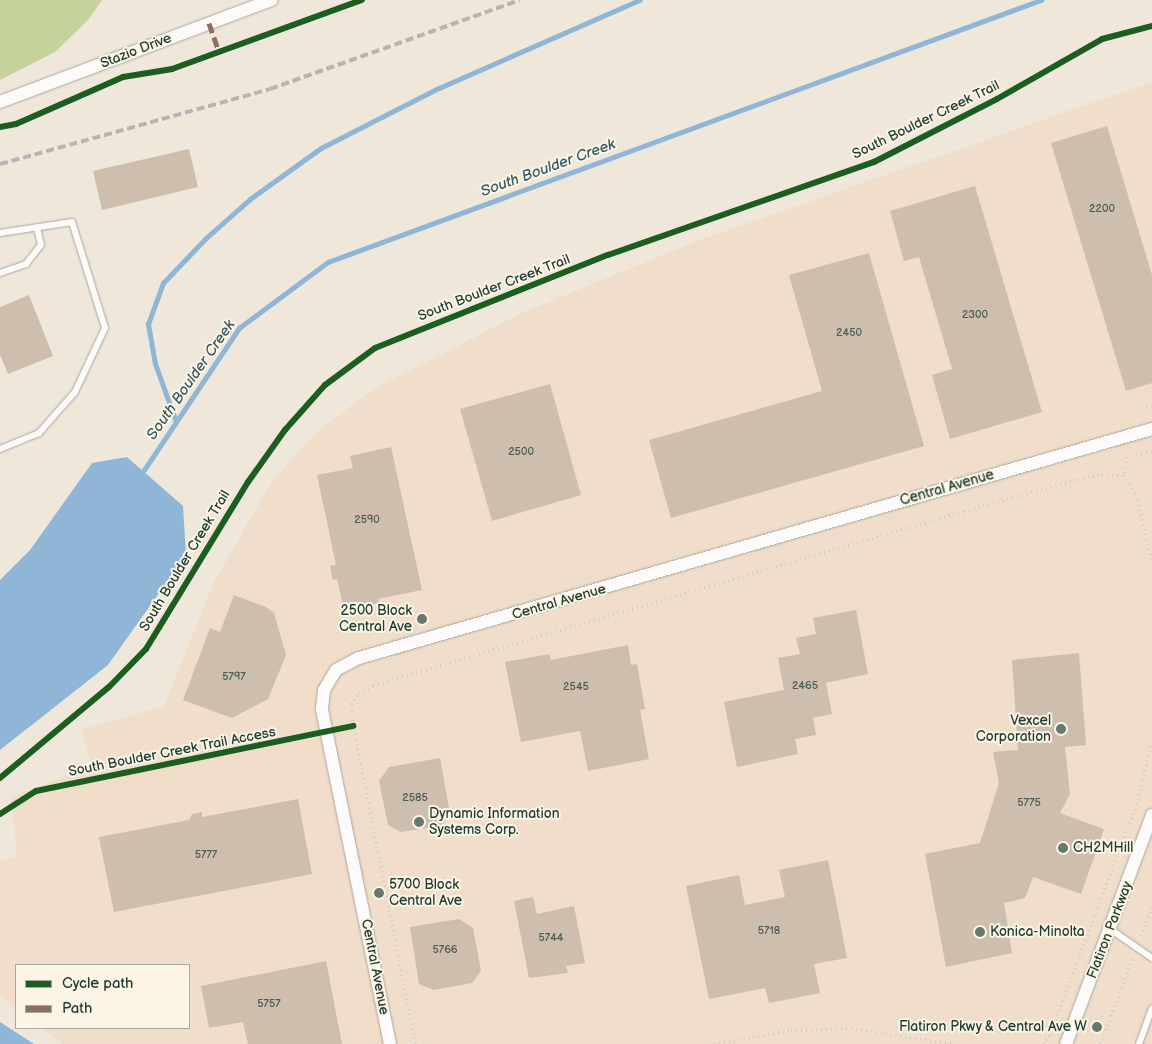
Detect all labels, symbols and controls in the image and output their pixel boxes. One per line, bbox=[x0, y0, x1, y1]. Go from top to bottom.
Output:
street label: Stazio Drive bbox=[98, 30, 174, 72]
street label: South Boulder Creek Trail bbox=[849, 77, 1003, 163]
water label: South Boulder Creek bbox=[478, 135, 618, 201]
house number: 2200 bbox=[1089, 202, 1115, 216]
street label: South Boulder Creek Trail bbox=[415, 251, 573, 325]
house number: 2300 bbox=[962, 308, 988, 322]
water label: South Boulder Creek bbox=[143, 317, 239, 443]
house number: 2450 bbox=[836, 326, 862, 340]
house number: 2500 bbox=[508, 445, 534, 459]
street label: Central Avenue bbox=[898, 467, 996, 509]
street label: South Boulder Creek Trail bbox=[136, 487, 234, 635]
house number: 2590 bbox=[354, 513, 380, 527]
street label: Central Avenue bbox=[510, 581, 608, 623]
place label: 2500 Block Central Ave bbox=[339, 603, 412, 636]
marker: 2500 Block Central Ave bbox=[416, 613, 428, 625]
house number: 5797 bbox=[222, 670, 246, 684]
house number: 2465 bbox=[792, 679, 818, 693]
house number: 2545 bbox=[563, 680, 589, 694]
place label: Vexcel Corporation bbox=[976, 713, 1051, 746]
marker: Vexcel Corporation bbox=[1055, 723, 1067, 735]
street label: South Boulder Creek Trail Access bbox=[67, 724, 277, 780]
house number: 2585 bbox=[402, 791, 428, 805]
house number: 5775 bbox=[1017, 796, 1041, 810]
place label: Dynamic Information Systems Corp. bbox=[429, 806, 560, 839]
marker: Dynamic Information Systems Corp. bbox=[413, 816, 425, 828]
place label: CH2MHill bbox=[1073, 840, 1133, 856]
marker: CH2MHill bbox=[1057, 842, 1069, 854]
house number: 5777 bbox=[195, 848, 217, 862]
place label: 5700 Block Central Ave bbox=[389, 877, 462, 910]
street label: Flatiron Parkway bbox=[1084, 879, 1136, 981]
marker: 5700 Block Central Ave bbox=[373, 887, 385, 899]
street label: Central Avenue bbox=[357, 918, 393, 1016]
house number: 5718 bbox=[758, 924, 780, 938]
place label: Konica-Minolta bbox=[990, 924, 1085, 940]
marker: Konica-Minolta bbox=[974, 926, 986, 938]
house number: 5744 bbox=[538, 931, 564, 945]
house number: 5766 bbox=[432, 943, 458, 957]
legend bbox=[15, 964, 190, 1029]
text: Cycle path bbox=[62, 974, 133, 993]
house number: 5757 bbox=[257, 997, 281, 1011]
text: Path bbox=[62, 999, 92, 1018]
place label: Flatiron Pkwy & Central Ave W bbox=[897, 1019, 1087, 1035]
marker: Flatiron Pkwy & Central Ave W bbox=[1091, 1021, 1103, 1033]

